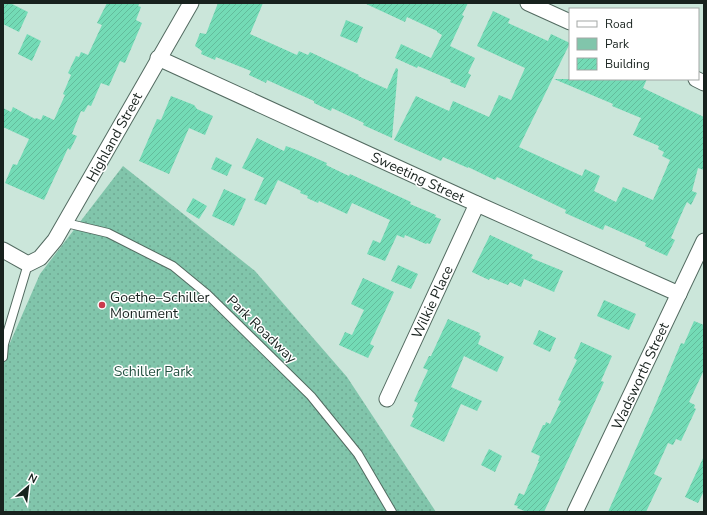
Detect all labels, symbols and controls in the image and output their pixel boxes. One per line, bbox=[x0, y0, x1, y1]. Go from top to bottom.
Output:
legend bbox=[569, 8, 699, 80]
text: Road bbox=[605, 16, 633, 32]
text: Park bbox=[605, 36, 630, 52]
text: Building bbox=[605, 56, 650, 72]
street label: Highland Street bbox=[82, 89, 147, 185]
street label: Sweeting Street bbox=[368, 147, 468, 207]
street label: Wilkie Place bbox=[407, 263, 458, 342]
place label: Goethe–Schiller Monument bbox=[110, 288, 210, 323]
street label: Park Roadway bbox=[223, 291, 301, 368]
marker: Goethe–Schiller Monument bbox=[97, 300, 107, 310]
street label: Wadsworth Street bbox=[607, 319, 674, 433]
park label: Schiller Park bbox=[114, 362, 193, 381]
north arrow bbox=[8, 467, 48, 507]
text: N bbox=[25, 470, 40, 487]

